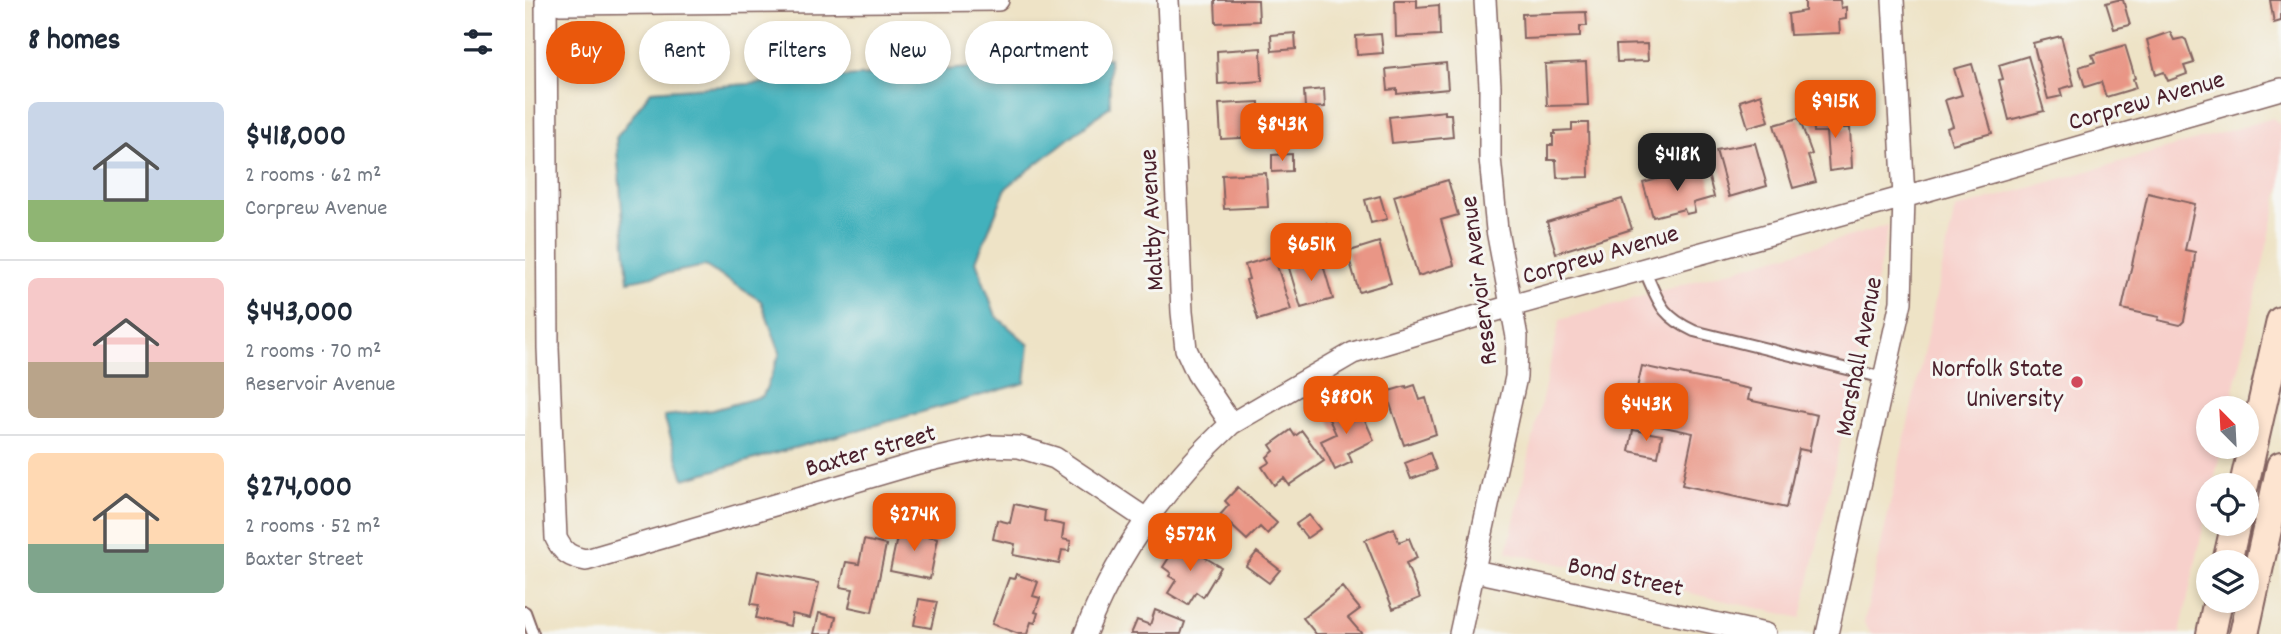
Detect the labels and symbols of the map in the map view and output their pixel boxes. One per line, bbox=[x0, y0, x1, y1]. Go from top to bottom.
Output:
street label: Corprew Avenue bbox=[2064, 62, 2229, 142]
pin: $915K bbox=[1786, 80, 1884, 140]
pin: $843K bbox=[1233, 104, 1331, 163]
pin: $418K bbox=[1628, 134, 1726, 193]
street label: Maltby Avenue bbox=[1131, 148, 1176, 292]
street label: Reservoir Avenue bbox=[1452, 194, 1509, 367]
street label: Corprew Avenue bbox=[1518, 216, 1683, 296]
pin: $651K bbox=[1262, 224, 1360, 283]
street label: Marshall Avenue bbox=[1827, 274, 1894, 440]
place label: Norfolk State University bbox=[1931, 352, 2063, 419]
marker: Norfolk State University bbox=[2069, 374, 2085, 390]
pin: $880K bbox=[1297, 376, 1395, 436]
pin: $443K bbox=[1597, 384, 1695, 443]
north arrow bbox=[2196, 396, 2259, 458]
street label: Baxter Street bbox=[801, 416, 941, 489]
pin: $274K bbox=[865, 494, 963, 553]
pin: $572K bbox=[1141, 514, 1239, 573]
street label: Bond Street bbox=[1564, 548, 1687, 609]

